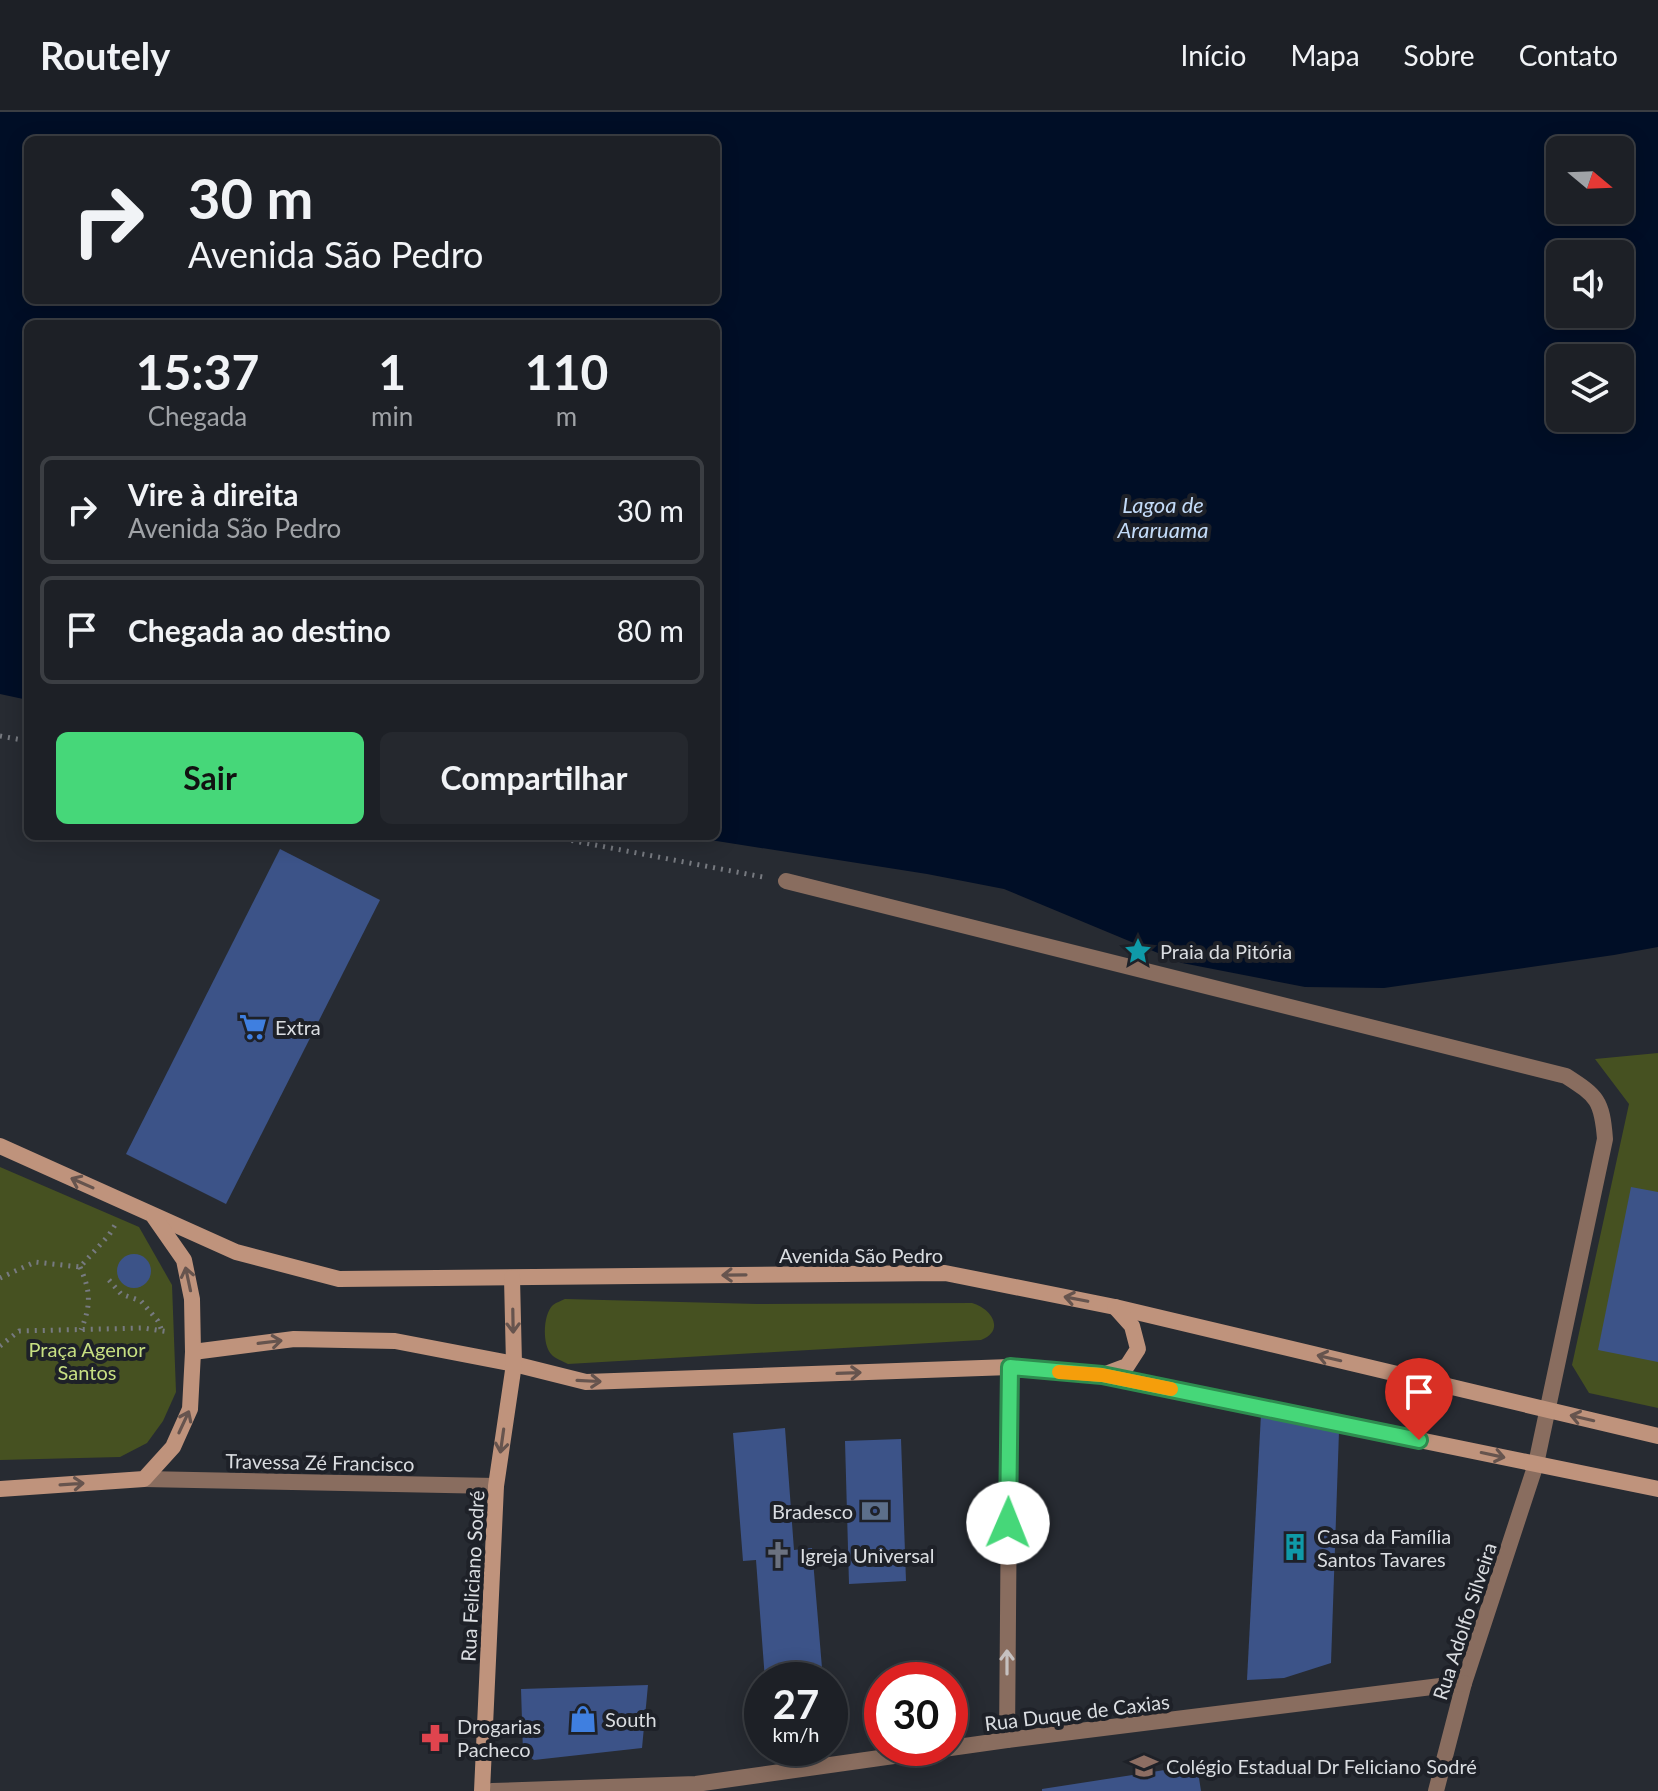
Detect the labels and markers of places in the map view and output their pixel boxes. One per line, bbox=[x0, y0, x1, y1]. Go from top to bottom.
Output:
place icon: Praia da Pitória bbox=[1123, 936, 1153, 966]
place label: Praia da Pitória bbox=[1160, 939, 1292, 963]
supermarket icon: Extra bbox=[238, 1012, 268, 1042]
place label: Extra bbox=[275, 1015, 321, 1039]
pin bbox=[1385, 1358, 1453, 1440]
bank icon: Bradesco bbox=[860, 1496, 890, 1526]
place label: Bradesco bbox=[772, 1499, 853, 1523]
place label: Casa da Família Santos Tavares bbox=[1317, 1524, 1451, 1571]
building icon: Casa da Família Santos Tavares bbox=[1280, 1532, 1310, 1562]
church icon: Igreja Universal bbox=[763, 1540, 793, 1570]
place label: Igreja Universal bbox=[800, 1543, 934, 1567]
shop icon: South bbox=[568, 1704, 598, 1734]
place label: South bbox=[605, 1707, 657, 1731]
place label: Drogarias Pacheco bbox=[457, 1714, 541, 1761]
pharmacy icon: Drogarias Pacheco bbox=[420, 1723, 450, 1753]
school or university icon: Colégio Estadual Dr Feliciano Sodré bbox=[1129, 1751, 1159, 1781]
place label: Colégio Estadual Dr Feliciano Sodré bbox=[1166, 1754, 1477, 1778]

